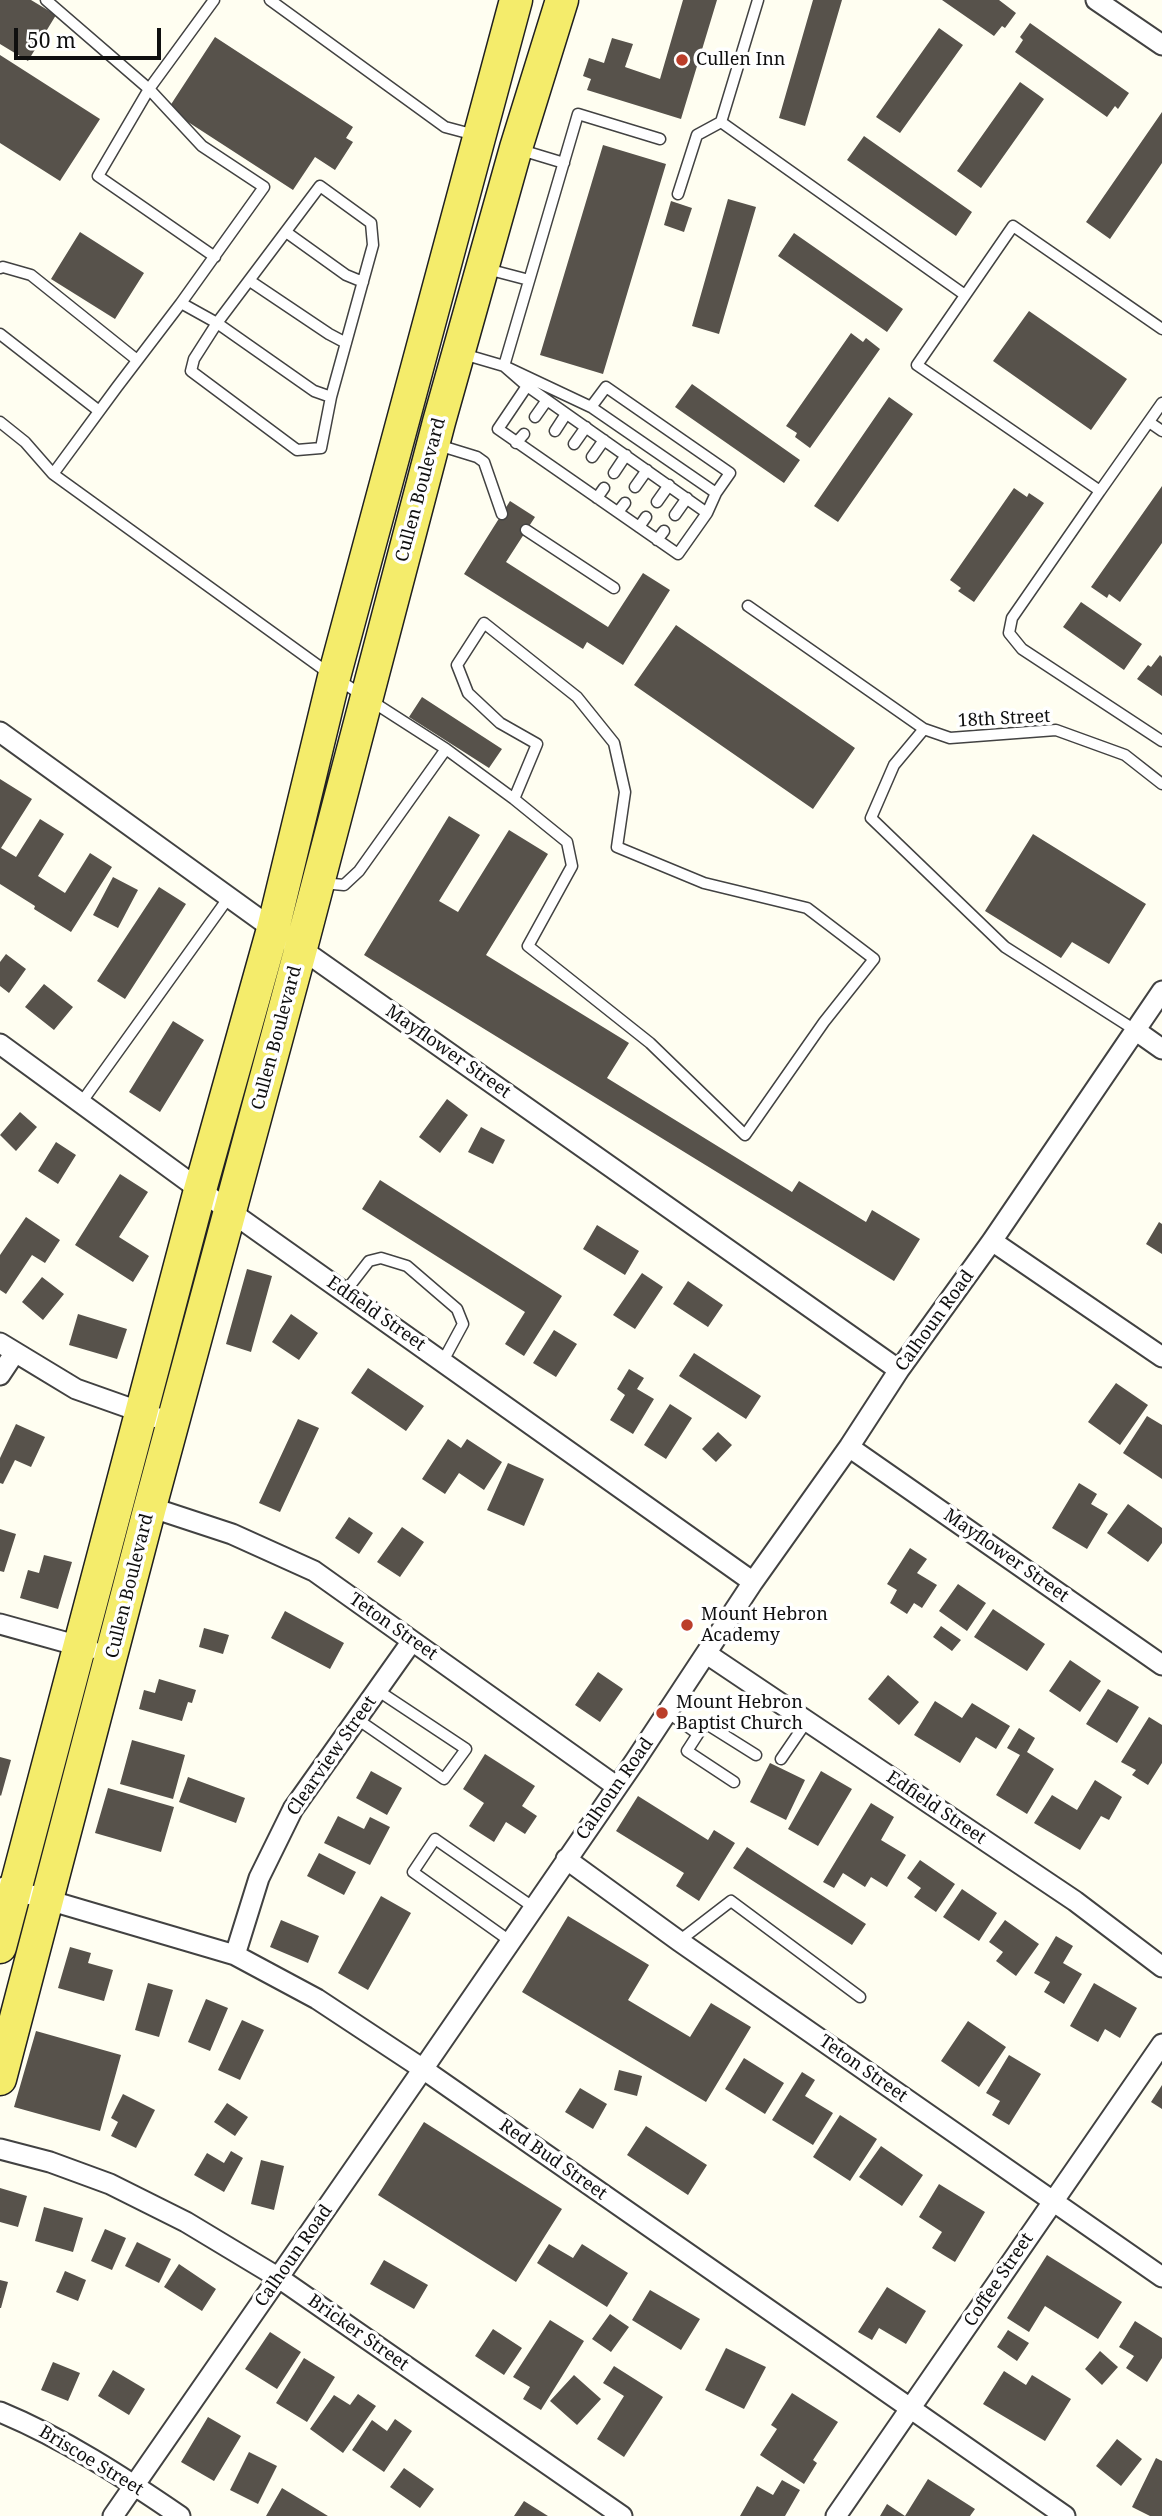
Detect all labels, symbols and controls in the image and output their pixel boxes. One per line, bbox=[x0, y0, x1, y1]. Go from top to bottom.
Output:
scale bar bbox=[18, 14, 164, 58]
text: 50 m bbox=[27, 26, 76, 54]
place label: Cullen Inn bbox=[696, 49, 785, 71]
marker: Cullen Inn bbox=[674, 52, 690, 68]
street label: Cullen Boulevard bbox=[391, 416, 451, 564]
street label: 18th Street bbox=[957, 706, 1051, 732]
street label: Cullen Boulevard bbox=[247, 964, 307, 1112]
street label: Mayflower Street bbox=[381, 1001, 515, 1103]
street label: Calhoun Road bbox=[891, 1266, 979, 1376]
street label: Edfield Street bbox=[323, 1272, 429, 1356]
street label: Mayflower Street bbox=[939, 1505, 1073, 1607]
street label: Cullen Boulevard bbox=[102, 1511, 158, 1661]
street label: Teton Street bbox=[345, 1589, 441, 1665]
place label: Mount Hebron Academy bbox=[701, 1604, 828, 1646]
marker: Mount Hebron Academy bbox=[679, 1617, 695, 1633]
street label: Clearview Street bbox=[283, 1692, 381, 1820]
place label: Mount Hebron Baptist Church bbox=[676, 1692, 803, 1734]
marker: Mount Hebron Baptist Church bbox=[654, 1705, 670, 1721]
street label: Calhoun Road bbox=[572, 1734, 658, 1844]
street label: Edfield Street bbox=[882, 1767, 990, 1849]
street label: Teton Street bbox=[815, 2031, 911, 2107]
street label: Red Bud Street bbox=[495, 2115, 611, 2205]
street label: Calhoun Road bbox=[251, 2201, 337, 2311]
street label: Coffee Street bbox=[960, 2229, 1038, 2331]
street label: Bricker Street bbox=[303, 2290, 413, 2376]
street label: Briscoe Street bbox=[35, 2421, 147, 2501]

